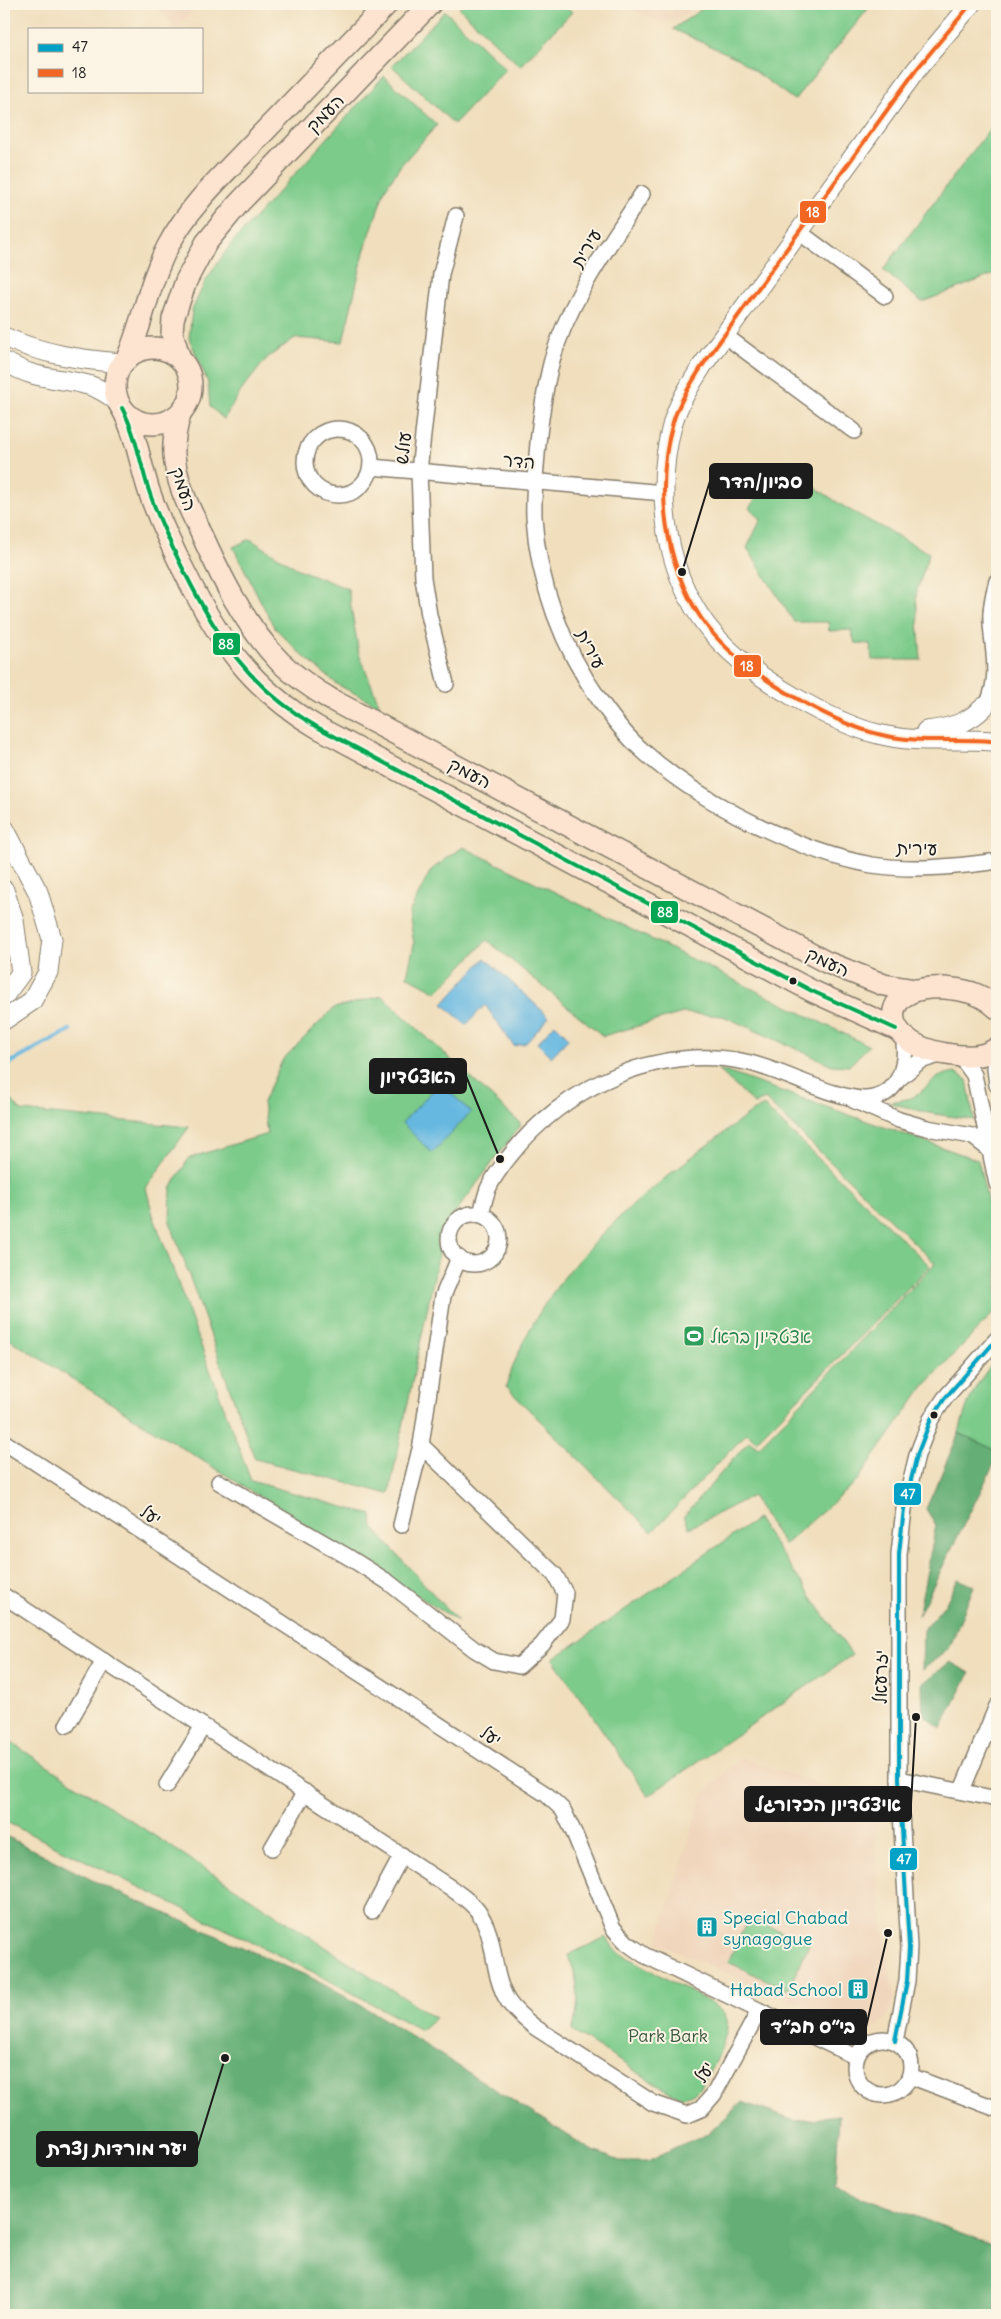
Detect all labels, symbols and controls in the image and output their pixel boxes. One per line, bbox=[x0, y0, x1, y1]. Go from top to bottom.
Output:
legend bbox=[28, 28, 202, 92]
text: 47 bbox=[72, 37, 88, 56]
text: 18 bbox=[72, 63, 87, 82]
street label: העמק bbox=[301, 89, 349, 137]
line badge: 18 bbox=[799, 200, 827, 224]
text: 18 bbox=[806, 203, 820, 221]
street label: עירית bbox=[565, 224, 606, 272]
street label: עולש bbox=[390, 431, 416, 465]
street label: הדר bbox=[502, 448, 536, 474]
street label: העמק bbox=[166, 464, 202, 514]
callout: סביון/הדר bbox=[710, 464, 812, 498]
text: סביון/הדר bbox=[720, 469, 802, 493]
street label: עירית bbox=[571, 625, 611, 673]
line badge: 88 bbox=[212, 632, 241, 656]
text: 88 bbox=[218, 635, 234, 653]
line badge: 18 bbox=[733, 654, 762, 678]
text: 18 bbox=[740, 657, 754, 675]
street label: העמק bbox=[445, 752, 495, 794]
street label: עירית bbox=[895, 836, 938, 860]
line badge: 88 bbox=[650, 900, 679, 924]
text: 88 bbox=[657, 903, 673, 921]
street label: העמק bbox=[803, 942, 853, 982]
unlabelled marker bbox=[788, 976, 798, 986]
callout: האצטדיון bbox=[370, 1059, 466, 1093]
text: האצטדיון bbox=[380, 1064, 456, 1088]
sports icon: אצטדיון בראל bbox=[682, 1324, 706, 1348]
place label: אצטדיון בראל bbox=[710, 1325, 811, 1348]
unlabelled marker bbox=[929, 1410, 939, 1420]
line badge: 47 bbox=[893, 1482, 922, 1506]
text: 47 bbox=[901, 1485, 916, 1503]
street label: יעל bbox=[136, 1500, 166, 1530]
street label: יזרעאל bbox=[869, 1650, 892, 1704]
street label: יעל bbox=[476, 1721, 506, 1751]
callout: איצטדיון הכדורגל bbox=[745, 1787, 911, 1821]
text: איצטדיון הכדורגל bbox=[755, 1792, 901, 1816]
line badge: 47 bbox=[889, 1847, 918, 1871]
text: 47 bbox=[897, 1850, 912, 1868]
place label: Special Chabad synagogue bbox=[723, 1906, 848, 1950]
building icon: Special Chabad synagogue bbox=[695, 1915, 719, 1939]
building icon: Habad School bbox=[846, 1977, 870, 2001]
place label: Habad School bbox=[730, 1978, 842, 2001]
callout: בי״ס חב״ד bbox=[761, 2010, 866, 2044]
text: בי״ס חב״ד bbox=[771, 2014, 855, 2038]
park label: Park Bark bbox=[628, 2024, 708, 2047]
street label: יעל bbox=[689, 2057, 719, 2087]
callout: יער מורדות נצרת bbox=[37, 2132, 197, 2166]
text: יער מורדות נצרת bbox=[45, 2136, 187, 2160]

